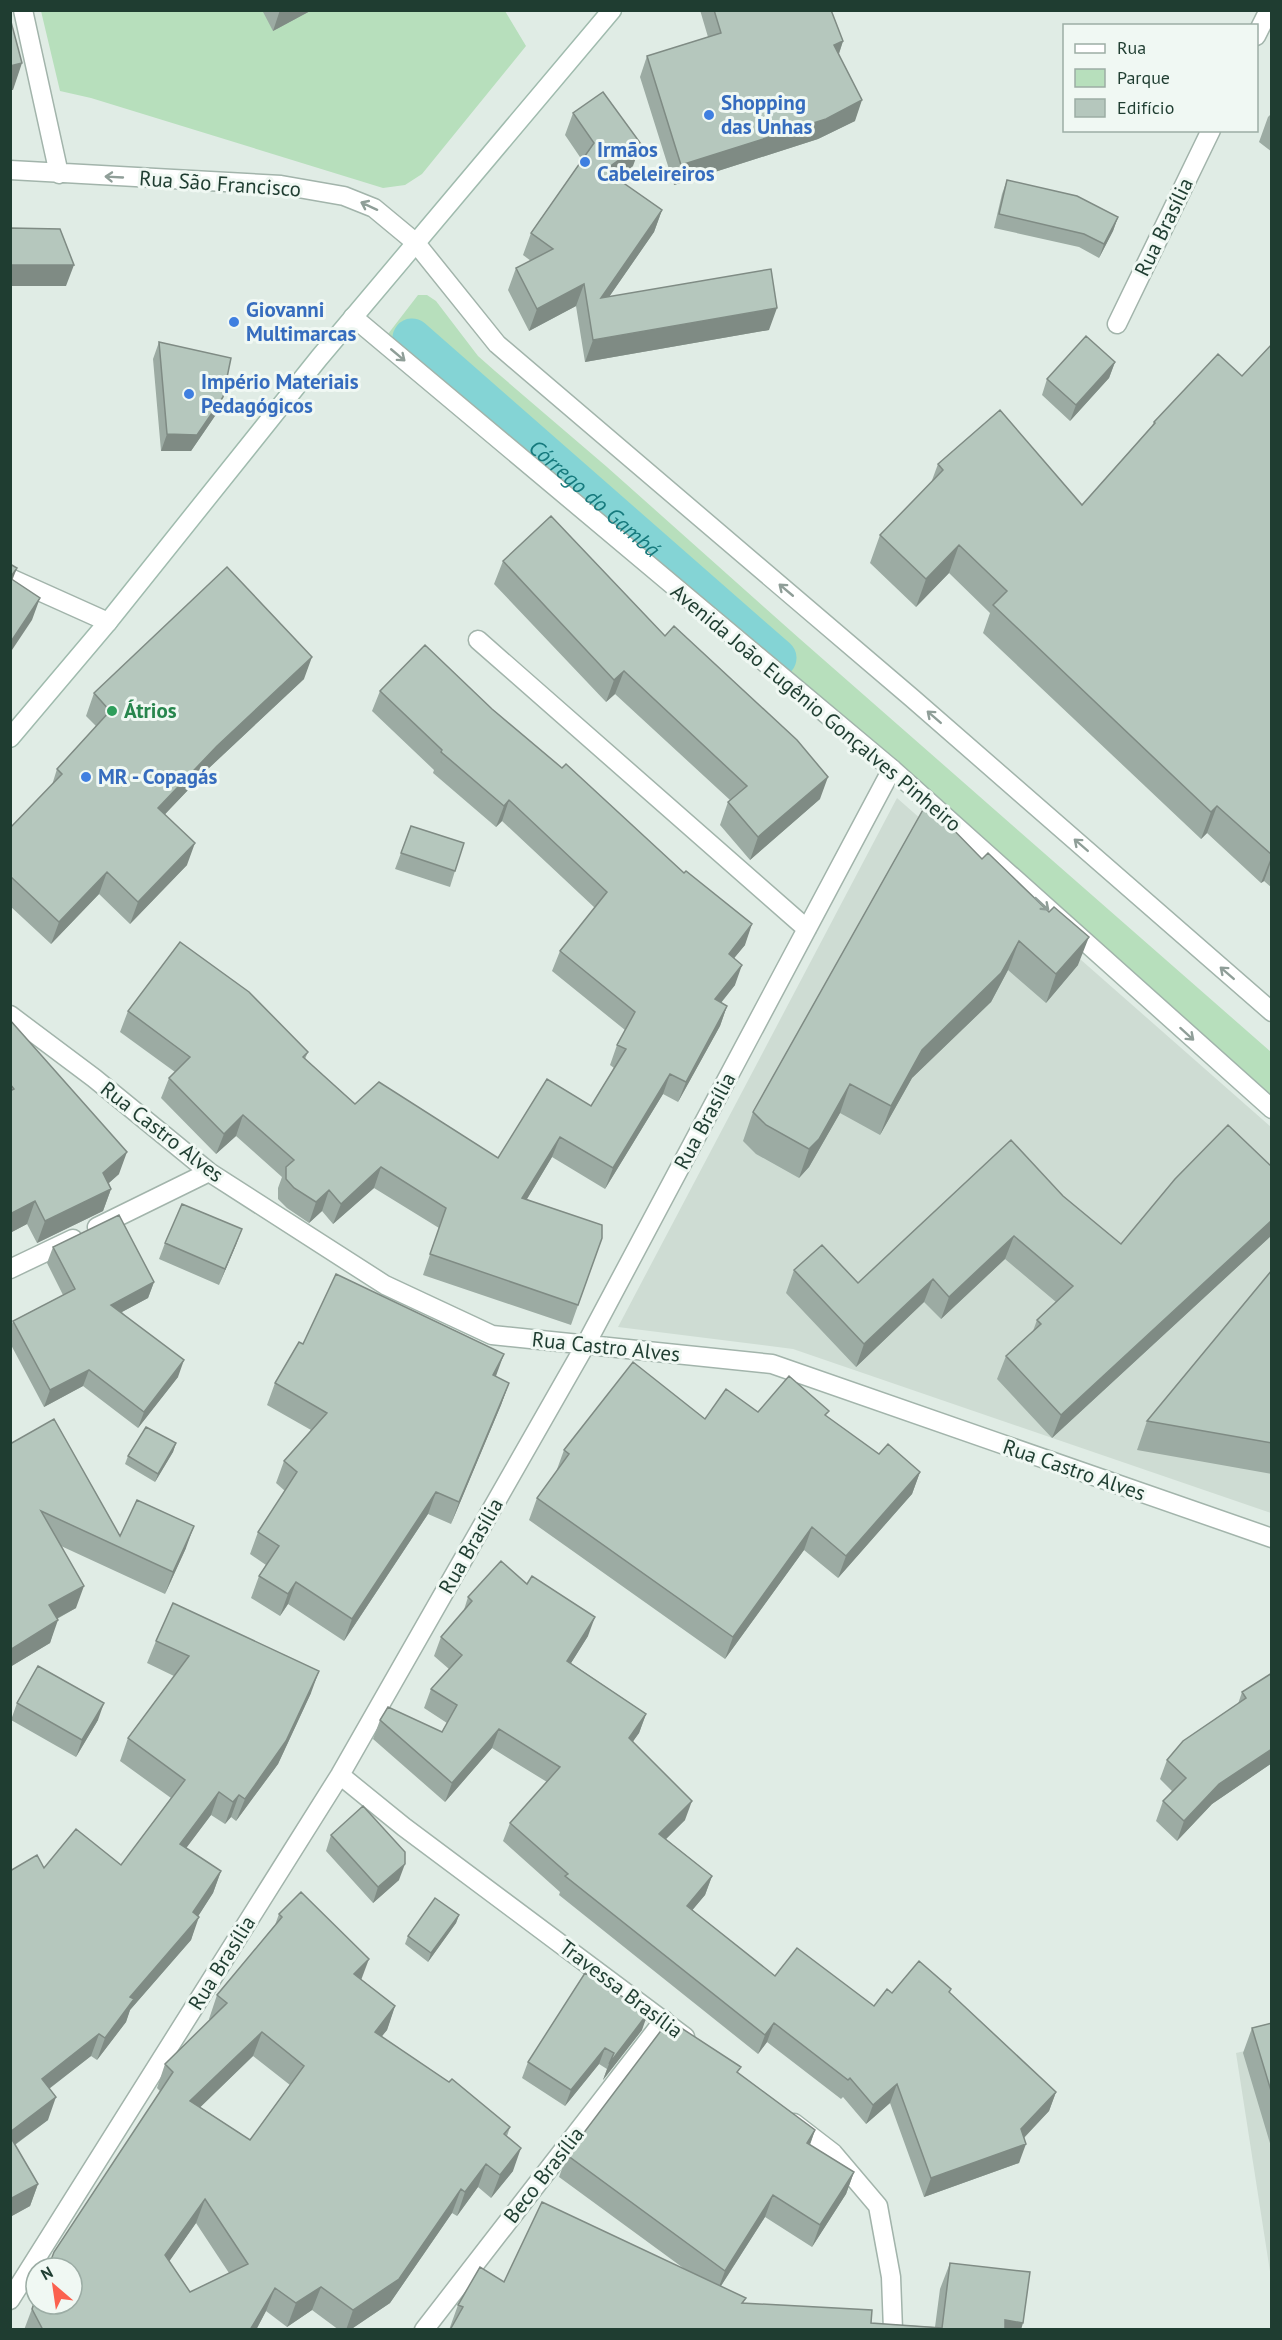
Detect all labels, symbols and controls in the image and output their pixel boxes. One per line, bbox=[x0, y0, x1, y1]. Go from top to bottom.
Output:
legend bbox=[1063, 24, 1258, 132]
text: Rua bbox=[1117, 36, 1146, 59]
text: Parque bbox=[1117, 66, 1170, 89]
place label: Shopping das Unhas bbox=[721, 89, 812, 140]
text: Edifício bbox=[1117, 96, 1174, 119]
marker: Shopping das Unhas bbox=[702, 108, 716, 122]
place label: Irmãos Cabeleireiros bbox=[597, 136, 715, 187]
marker: Irmãos Cabeleireiros bbox=[578, 155, 592, 169]
street label: Rua São Francisco bbox=[138, 164, 302, 203]
one-way arrow bbox=[105, 171, 125, 182]
street label: Rua Brasília bbox=[1128, 173, 1199, 280]
one-way arrow bbox=[360, 200, 378, 212]
place label: Giovanni Multimarcas bbox=[246, 296, 356, 347]
marker: Giovanni Multimarcas bbox=[227, 315, 241, 329]
one-way arrow bbox=[390, 348, 405, 362]
place label: Império Materiais Pedagógicos bbox=[201, 368, 359, 419]
marker: Império Materiais Pedagógicos bbox=[182, 387, 196, 401]
water label: Córrego do Gambá bbox=[523, 433, 666, 563]
street label: Avenida João Eugênio Gonçalves Pinheiro bbox=[665, 578, 967, 837]
one-way arrow bbox=[779, 583, 794, 597]
place label: Átrios bbox=[124, 697, 177, 724]
marker: Átrios bbox=[105, 704, 119, 718]
one-way arrow bbox=[927, 710, 942, 724]
place label: MR - Copagás bbox=[98, 763, 217, 790]
marker: MR - Copagás bbox=[79, 770, 93, 784]
one-way arrow bbox=[1074, 838, 1089, 852]
one-way arrow bbox=[1034, 897, 1049, 911]
one-way arrow bbox=[1220, 967, 1236, 981]
one-way arrow bbox=[1179, 1027, 1194, 1041]
street label: Rua Brasília bbox=[668, 1068, 741, 1174]
street label: Rua Castro Alves bbox=[95, 1075, 229, 1188]
street label: Rua Castro Alves bbox=[531, 1325, 681, 1368]
street label: Rua Castro Alves bbox=[999, 1433, 1149, 1507]
street label: Rua Brasília bbox=[432, 1493, 509, 1598]
street label: Rua Brasília bbox=[182, 1911, 261, 2015]
street label: Travessa Brasília bbox=[554, 1933, 688, 2044]
street label: Beco Brasília bbox=[498, 2121, 590, 2228]
north arrow bbox=[24, 2256, 84, 2316]
text: N bbox=[37, 2262, 56, 2284]

